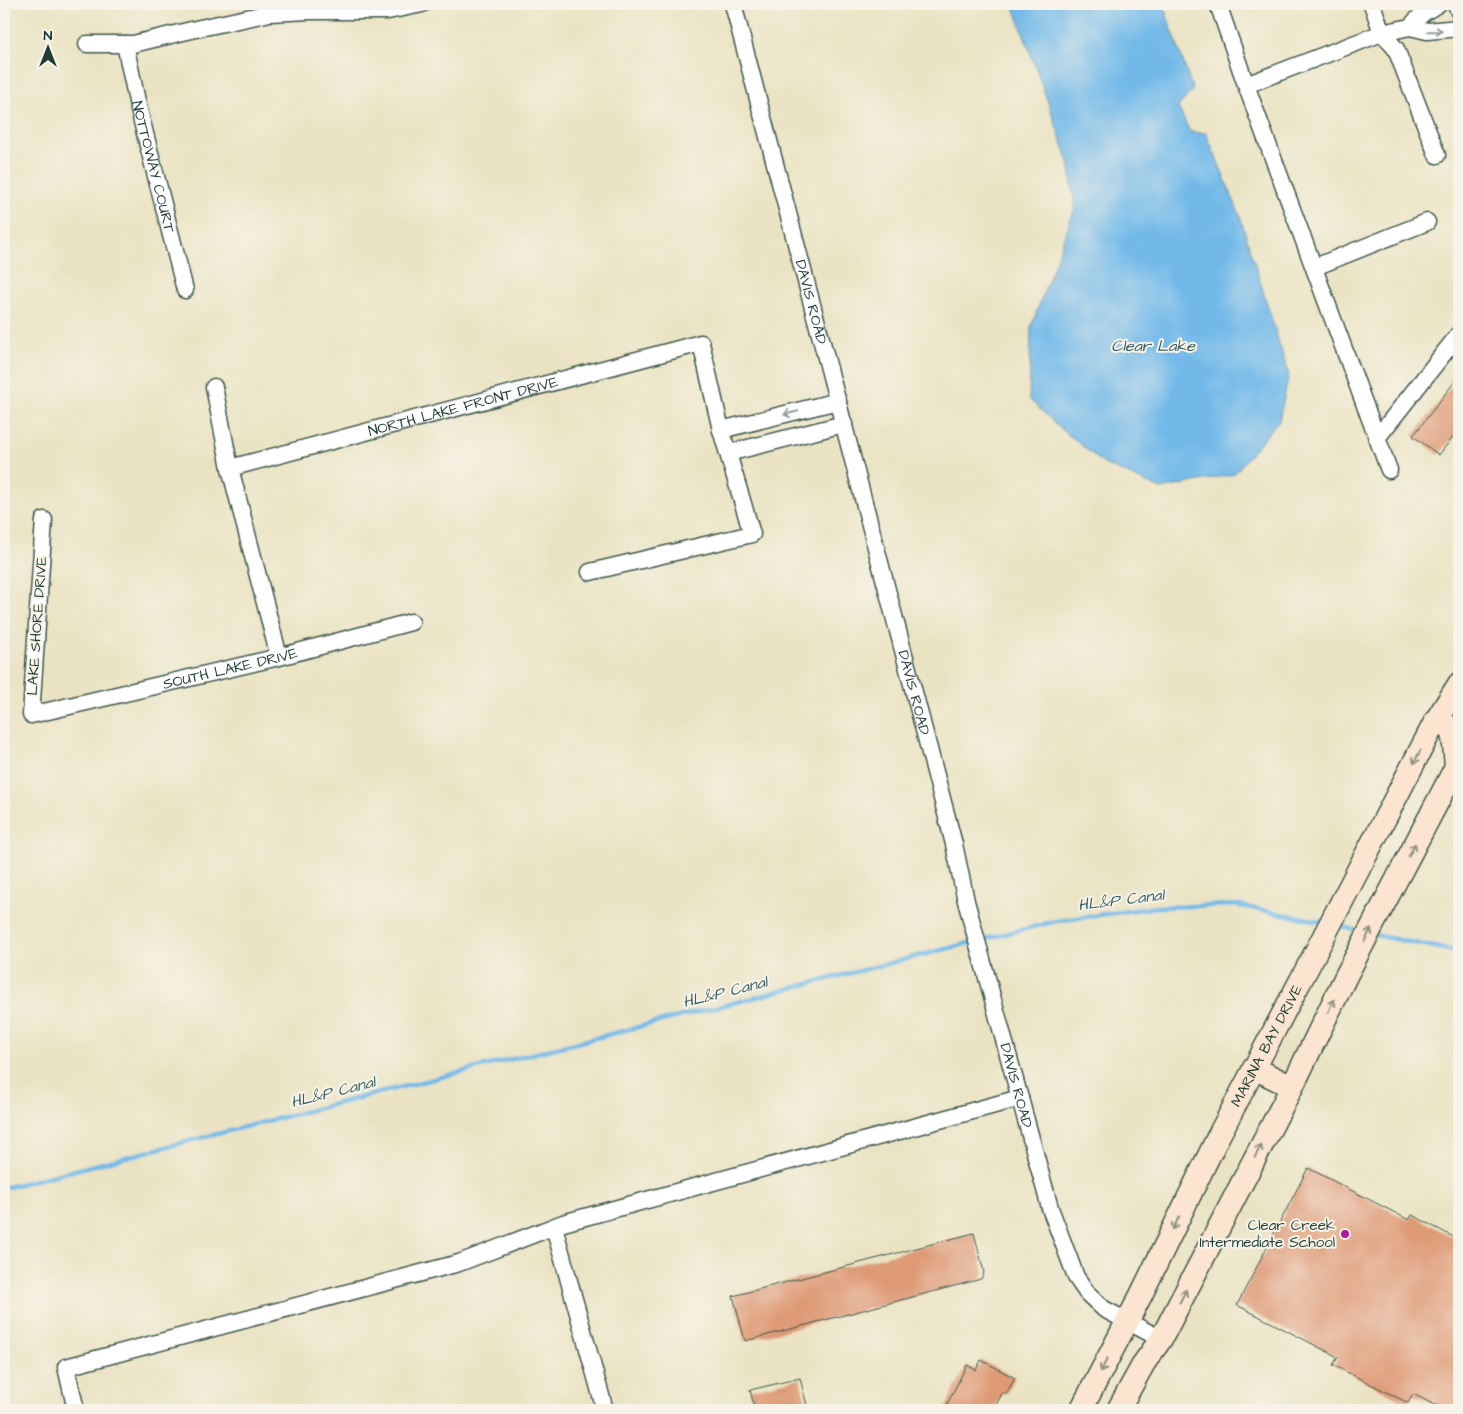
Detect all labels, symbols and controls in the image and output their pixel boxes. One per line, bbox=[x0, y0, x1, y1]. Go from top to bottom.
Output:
north arrow bbox=[22, 22, 72, 72]
text: N bbox=[44, 26, 53, 46]
one-way arrow bbox=[1426, 26, 1442, 36]
street label: NOTTOWAY COURT bbox=[127, 99, 181, 235]
street label: DAVIS ROAD bbox=[790, 257, 833, 347]
water label: Clear Lake bbox=[1111, 335, 1196, 357]
street label: NORTH LAKE FRONT DRIVE bbox=[366, 371, 560, 441]
one-way arrow bbox=[783, 409, 799, 418]
street label: LAKE SHORE DRIVE bbox=[22, 556, 52, 696]
street label: SOUTH LAKE DRIVE bbox=[161, 642, 300, 694]
street label: DAVIS ROAD bbox=[893, 648, 935, 737]
one-way arrow bbox=[1412, 749, 1422, 764]
one-way arrow bbox=[1408, 843, 1417, 858]
water label: HL&P Canal bbox=[1077, 884, 1168, 916]
one-way arrow bbox=[1364, 928, 1373, 943]
water label: HL&P Canal bbox=[681, 970, 772, 1013]
street label: MARINA BAY DRIVE bbox=[1225, 981, 1307, 1110]
one-way arrow bbox=[1327, 999, 1336, 1014]
street label: DAVIS ROAD bbox=[995, 1041, 1038, 1130]
water label: HL&P Canal bbox=[289, 1070, 380, 1113]
one-way arrow bbox=[1253, 1144, 1263, 1159]
one-way arrow bbox=[1171, 1215, 1180, 1230]
place label: Clear Creek Intermediate School bbox=[1199, 1215, 1335, 1253]
marker: Clear Creek Intermediate School bbox=[1339, 1228, 1351, 1240]
one-way arrow bbox=[1178, 1288, 1188, 1303]
one-way arrow bbox=[1099, 1357, 1108, 1372]

